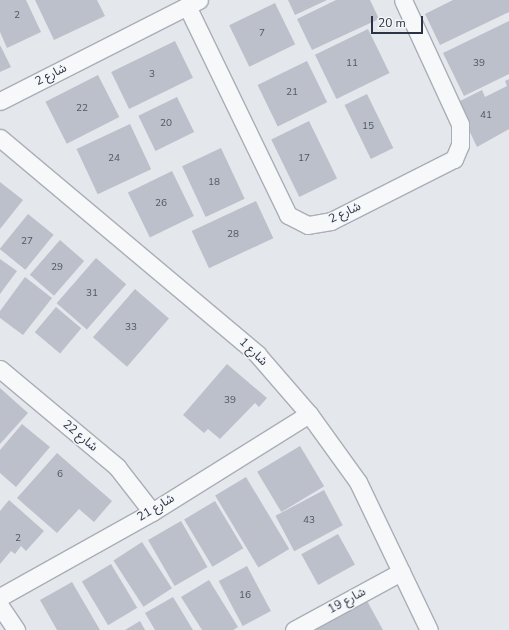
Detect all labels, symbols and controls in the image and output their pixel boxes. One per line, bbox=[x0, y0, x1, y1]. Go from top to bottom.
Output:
scale bar bbox=[373, 8, 425, 34]
house number: 2 bbox=[14, 10, 20, 22]
text: 20 m bbox=[378, 15, 406, 31]
house number: 7 bbox=[259, 28, 265, 40]
house number: 11 bbox=[346, 58, 358, 70]
house number: 39 bbox=[473, 58, 485, 70]
street label: شارع 2 bbox=[33, 61, 69, 89]
house number: 3 bbox=[149, 69, 155, 81]
house number: 21 bbox=[286, 87, 298, 99]
house number: 22 bbox=[76, 103, 88, 115]
house number: 41 bbox=[480, 110, 492, 122]
house number: 20 bbox=[160, 118, 172, 130]
house number: 15 bbox=[362, 121, 374, 133]
house number: 24 bbox=[108, 153, 120, 165]
house number: 17 bbox=[298, 153, 310, 165]
house number: 18 bbox=[208, 177, 220, 189]
house number: 26 bbox=[155, 198, 167, 210]
street label: شارع 2 bbox=[327, 199, 363, 227]
house number: 28 bbox=[227, 229, 239, 241]
house number: 27 bbox=[21, 236, 33, 248]
house number: 29 bbox=[51, 262, 63, 274]
house number: 31 bbox=[86, 288, 98, 300]
house number: 33 bbox=[125, 322, 137, 334]
street label: شارع 1 bbox=[236, 335, 270, 369]
house number: 39 bbox=[224, 395, 236, 407]
street label: شارع 22 bbox=[60, 417, 100, 455]
house number: 6 bbox=[57, 469, 63, 481]
street label: شارع 21 bbox=[135, 491, 177, 525]
house number: 43 bbox=[303, 515, 315, 527]
house number: 2 bbox=[15, 533, 21, 545]
street label: شارع 19 bbox=[326, 585, 368, 617]
house number: 16 bbox=[239, 590, 251, 602]

